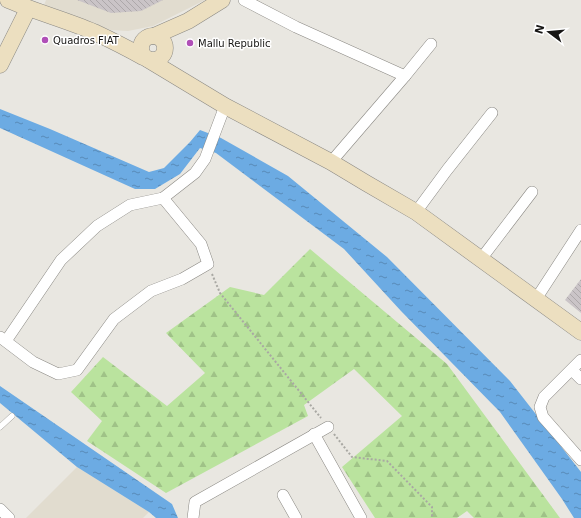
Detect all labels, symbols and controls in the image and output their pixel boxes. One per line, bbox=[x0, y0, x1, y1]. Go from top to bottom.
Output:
north arrow bbox=[529, 12, 569, 52]
text: N bbox=[532, 23, 547, 36]
marker: Quadros FIAT bbox=[40, 35, 50, 45]
place label: Quadros FIAT bbox=[53, 35, 120, 46]
marker: Mallu Republic bbox=[185, 38, 195, 48]
place label: Mallu Republic bbox=[198, 38, 271, 49]

